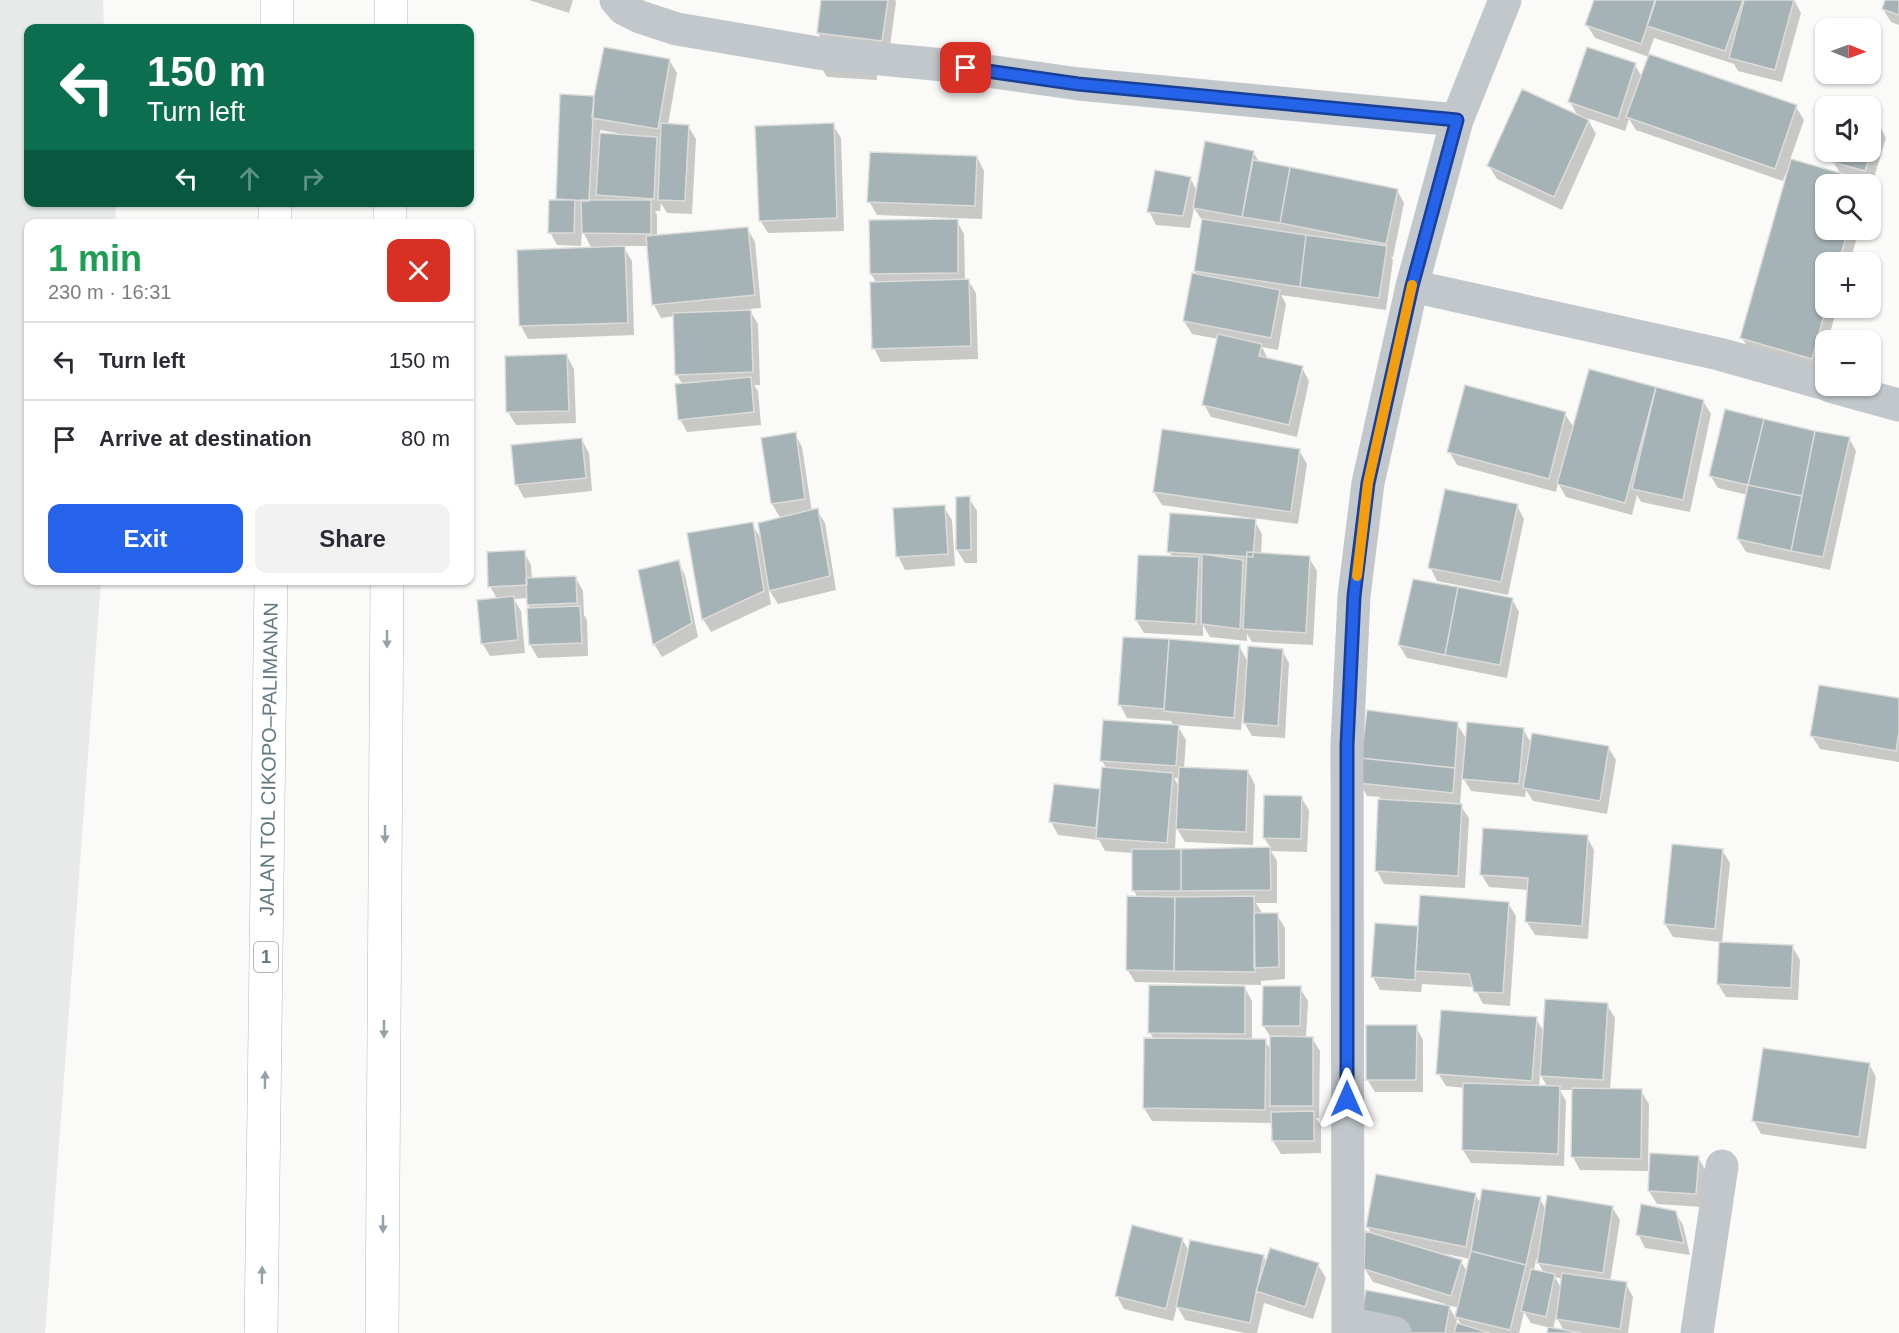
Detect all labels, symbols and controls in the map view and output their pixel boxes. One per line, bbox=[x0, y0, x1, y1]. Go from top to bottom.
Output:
north arrow bbox=[1815, 18, 1881, 84]
map controls bbox=[1815, 18, 1881, 396]
pin bbox=[940, 42, 991, 93]
icon: left bbox=[48, 48, 126, 126]
text: 150 m bbox=[147, 48, 266, 95]
icon: arrive bbox=[949, 51, 982, 84]
button: sound bbox=[1815, 96, 1881, 162]
text: Turn left bbox=[147, 97, 245, 127]
icon: left bbox=[170, 162, 203, 195]
icon: ahead bbox=[233, 162, 266, 195]
icon: right bbox=[296, 162, 329, 195]
button: search bbox=[1815, 174, 1881, 240]
text: 1 min bbox=[48, 238, 142, 279]
button: close bbox=[387, 239, 450, 302]
button: + bbox=[1815, 252, 1881, 318]
text: 230 m · 16:31 bbox=[48, 281, 171, 303]
button: − bbox=[1815, 330, 1881, 396]
icon: left bbox=[48, 345, 81, 378]
text: Turn left bbox=[99, 348, 185, 373]
text: 150 m bbox=[389, 348, 450, 373]
icon: arrive bbox=[48, 423, 81, 456]
text: Arrive at destination bbox=[99, 426, 312, 451]
text: 80 m bbox=[401, 426, 450, 451]
button: Exit bbox=[48, 504, 243, 573]
button: Share bbox=[255, 504, 450, 573]
street label: JALAN TOL CIKOPO–PALIMANAN bbox=[256, 602, 282, 916]
one-way arrow bbox=[382, 629, 392, 648]
one-way arrow bbox=[381, 824, 390, 843]
road number: 1 bbox=[254, 942, 278, 972]
one-way arrow bbox=[379, 1019, 389, 1038]
position arrow bbox=[1315, 1067, 1379, 1131]
one-way arrow bbox=[260, 1070, 269, 1089]
one-way arrow bbox=[378, 1214, 388, 1233]
one-way arrow bbox=[257, 1265, 267, 1284]

